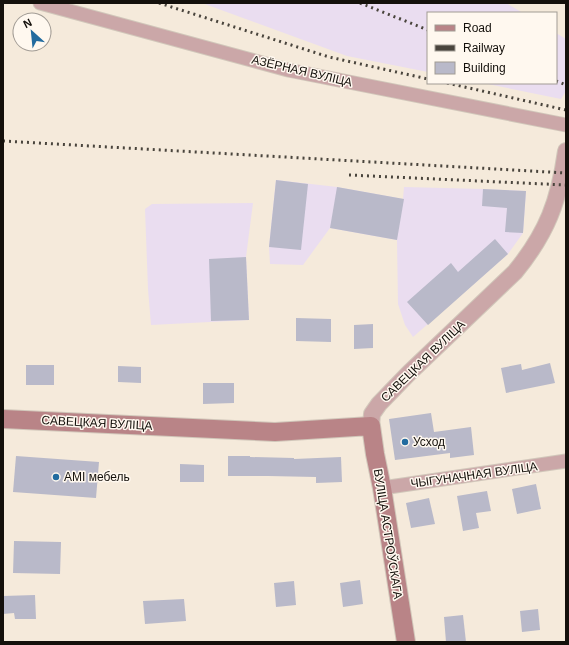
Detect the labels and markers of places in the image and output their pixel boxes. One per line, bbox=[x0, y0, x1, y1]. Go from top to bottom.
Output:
place label: Усход bbox=[413, 435, 445, 449]
marker: Усход bbox=[400, 437, 410, 447]
place label: AMI мебель bbox=[64, 470, 130, 484]
marker: AMI мебель bbox=[51, 472, 61, 482]

